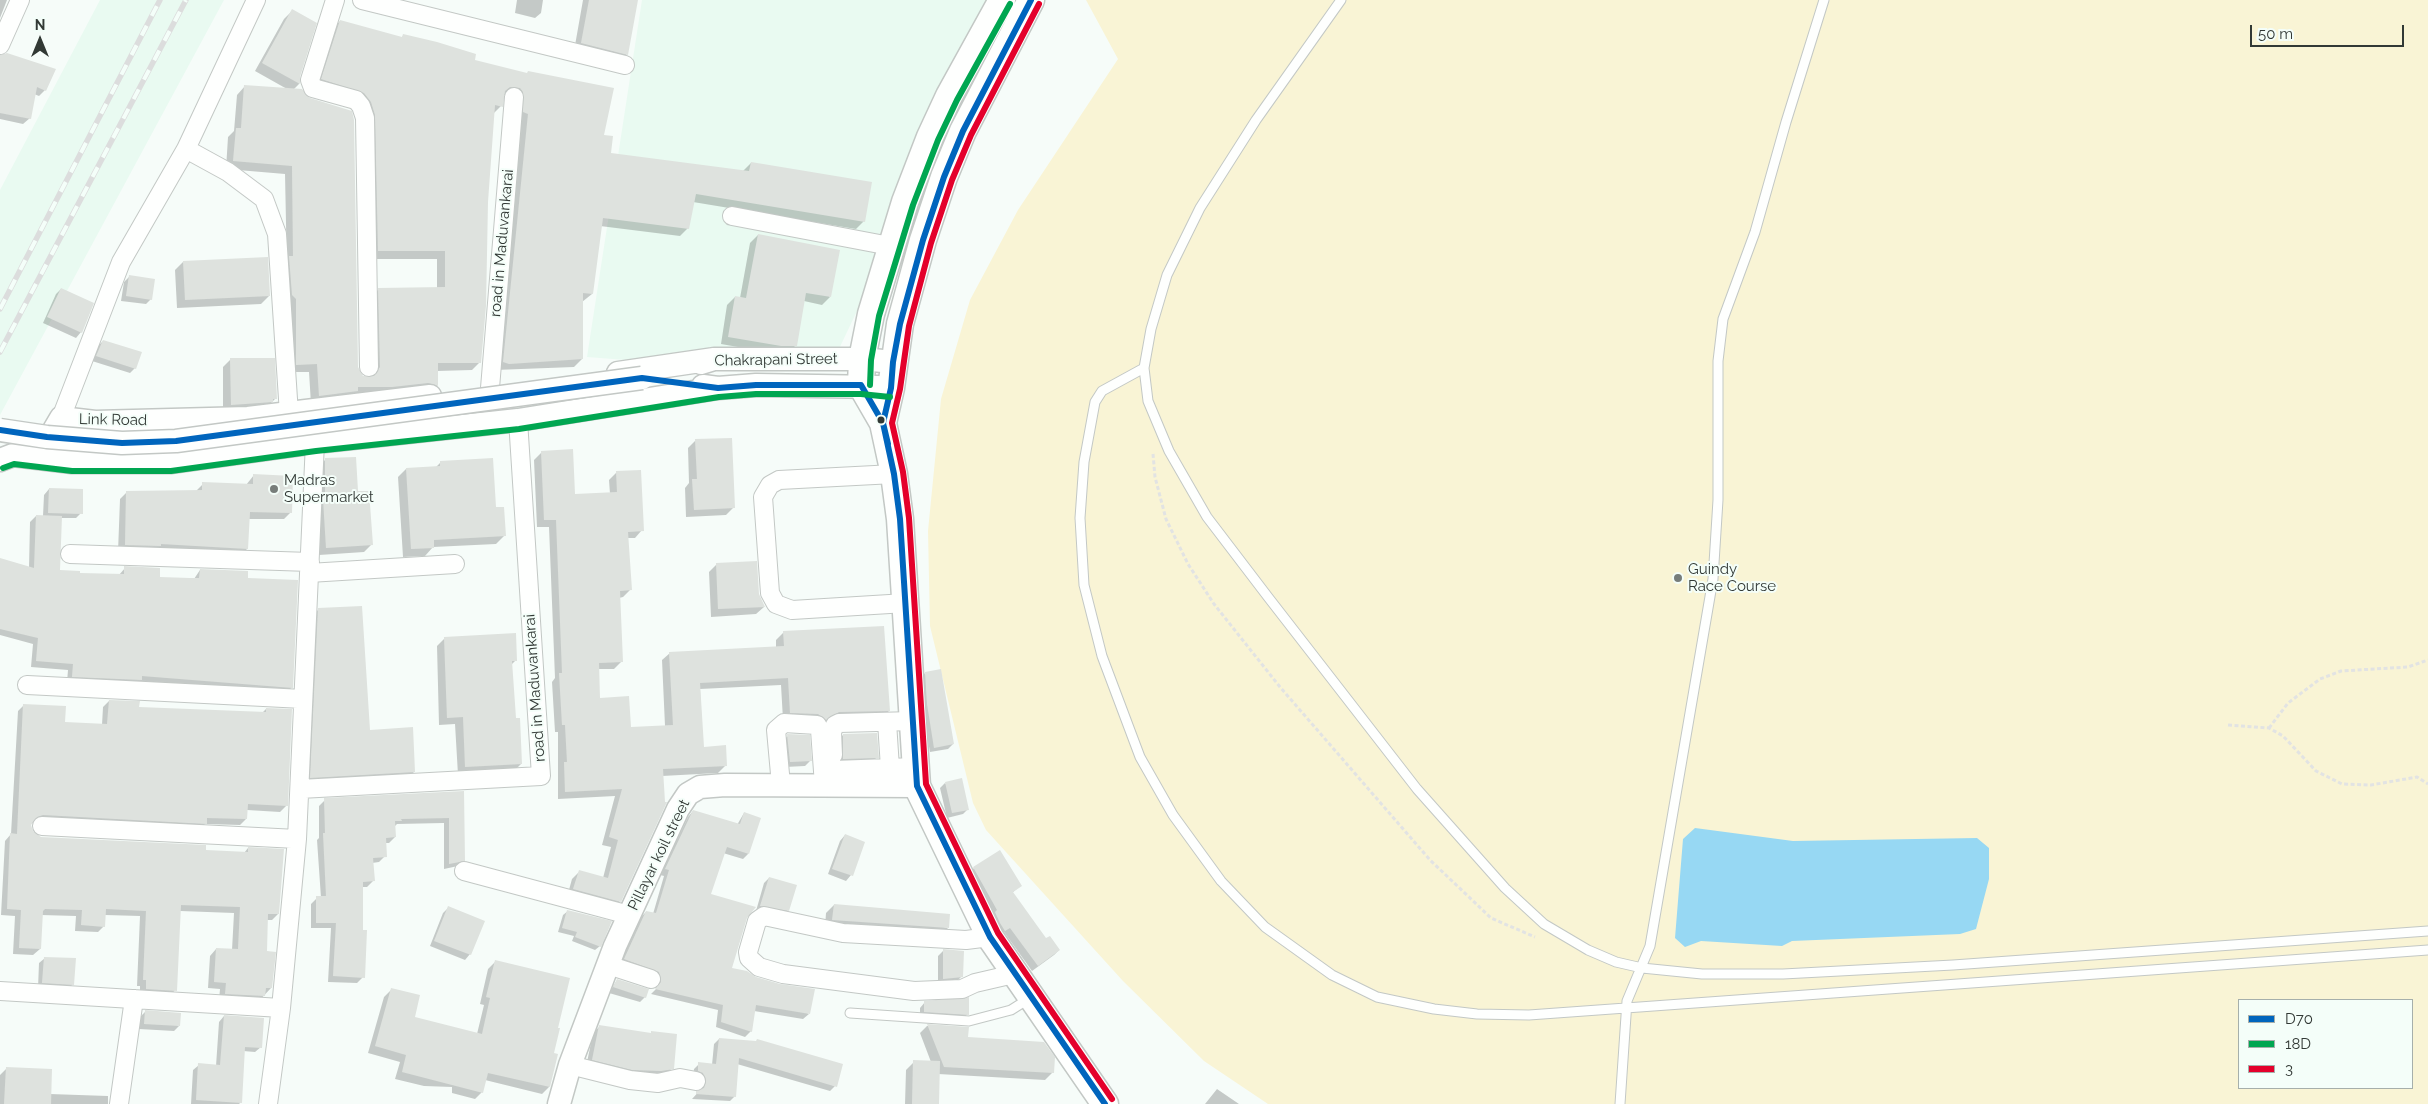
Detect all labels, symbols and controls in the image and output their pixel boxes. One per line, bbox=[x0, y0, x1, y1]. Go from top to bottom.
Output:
north arrow bbox=[15, 15, 65, 65]
scale bar bbox=[2253, 15, 2407, 47]
text: N bbox=[35, 17, 45, 33]
text: 50 m bbox=[2258, 25, 2293, 43]
street label: road in Maduvankarai bbox=[487, 168, 517, 318]
street label: Chakrapani Street bbox=[714, 350, 838, 370]
street label: Link Road bbox=[79, 410, 147, 430]
unlabelled marker bbox=[876, 415, 886, 425]
place label: Madras Supermarket bbox=[284, 471, 374, 506]
marker: Madras Supermarket bbox=[268, 483, 280, 495]
place label: Guindy Race Course bbox=[1688, 560, 1776, 595]
marker: Guindy Race Course bbox=[1672, 572, 1684, 584]
street label: road in Maduvankarai bbox=[521, 613, 549, 763]
street label: Pillayar koil street bbox=[624, 797, 694, 913]
legend bbox=[2238, 999, 2413, 1089]
text: D70 bbox=[2285, 1010, 2313, 1028]
text: 18D bbox=[2285, 1035, 2311, 1053]
text: 3 bbox=[2285, 1060, 2293, 1078]

